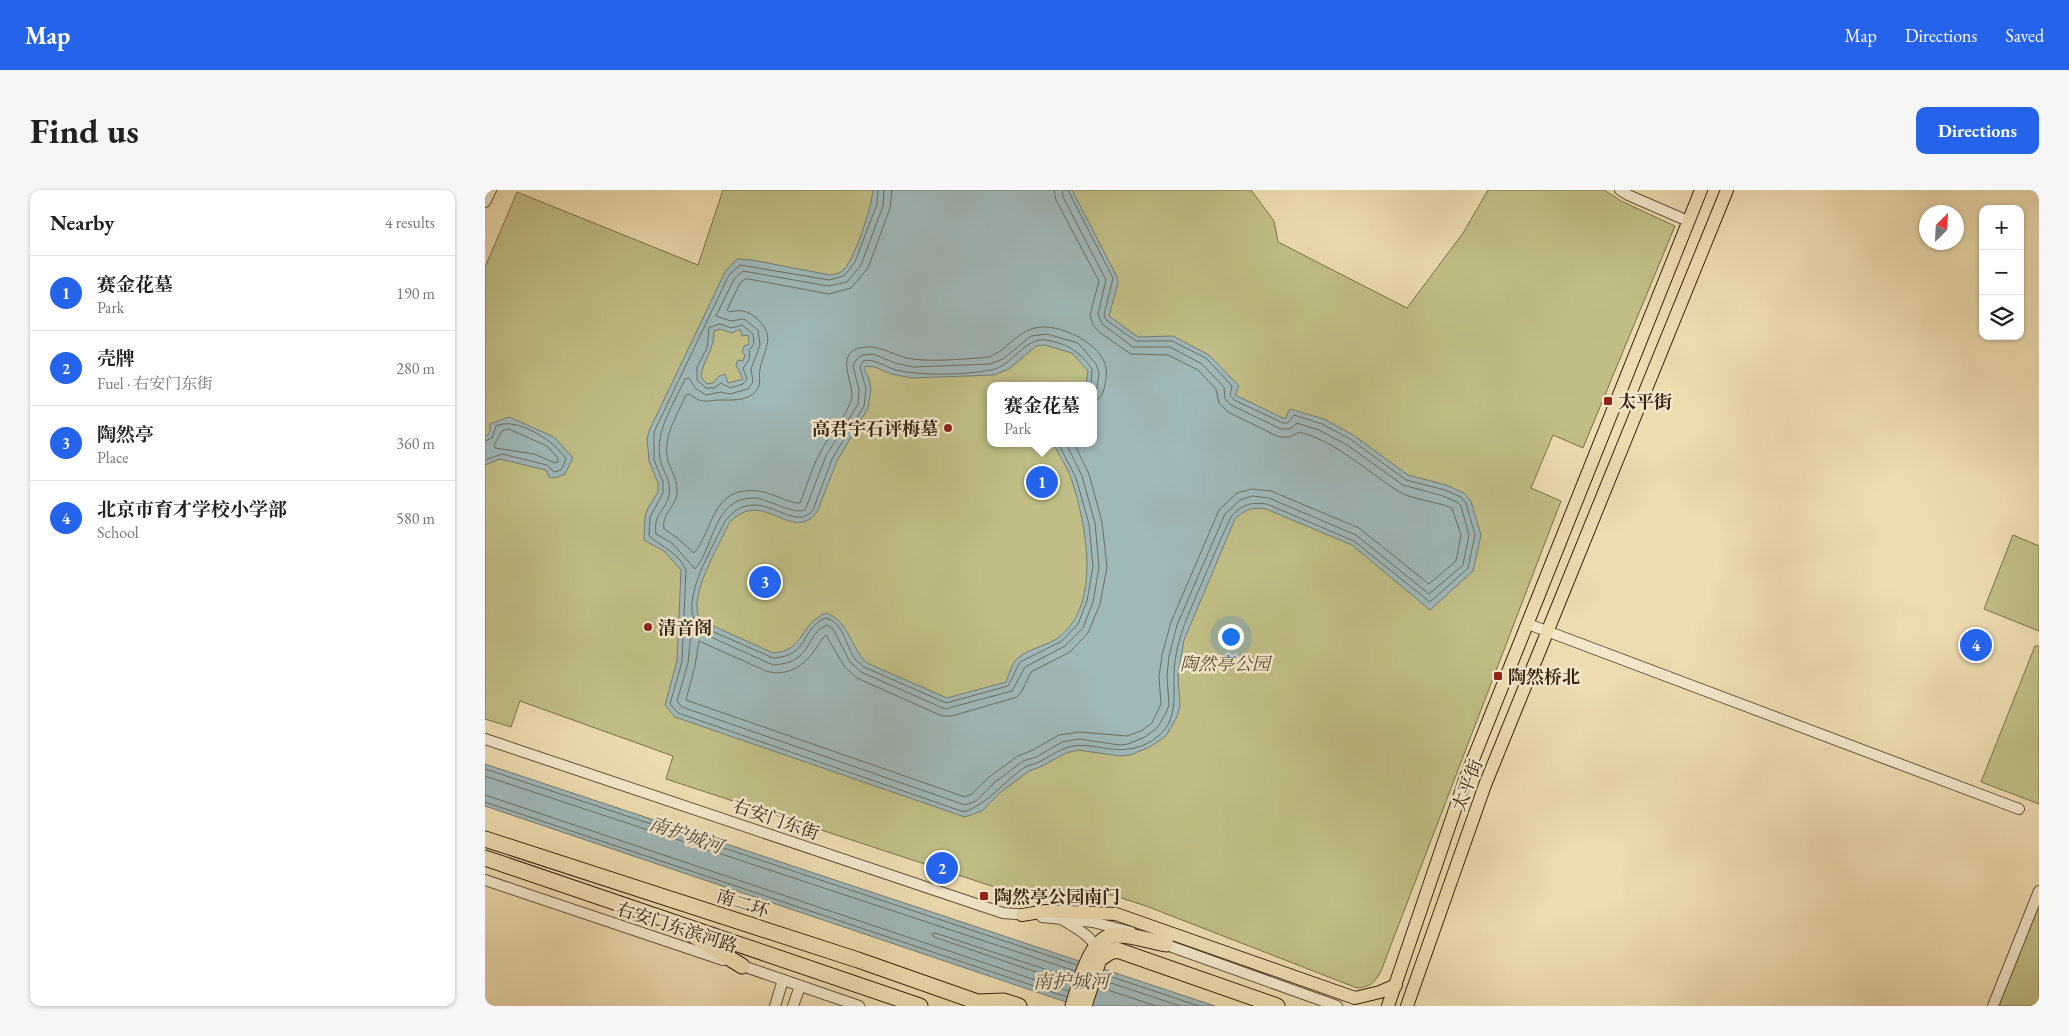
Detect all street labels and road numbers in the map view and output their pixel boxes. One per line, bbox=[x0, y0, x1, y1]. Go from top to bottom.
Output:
street label: 太平街 bbox=[1447, 756, 1487, 814]
street label: 右安门东街 bbox=[730, 793, 822, 845]
street label: 南二环 bbox=[714, 884, 772, 922]
street label: 右安门东滨河路 bbox=[614, 897, 740, 957]

